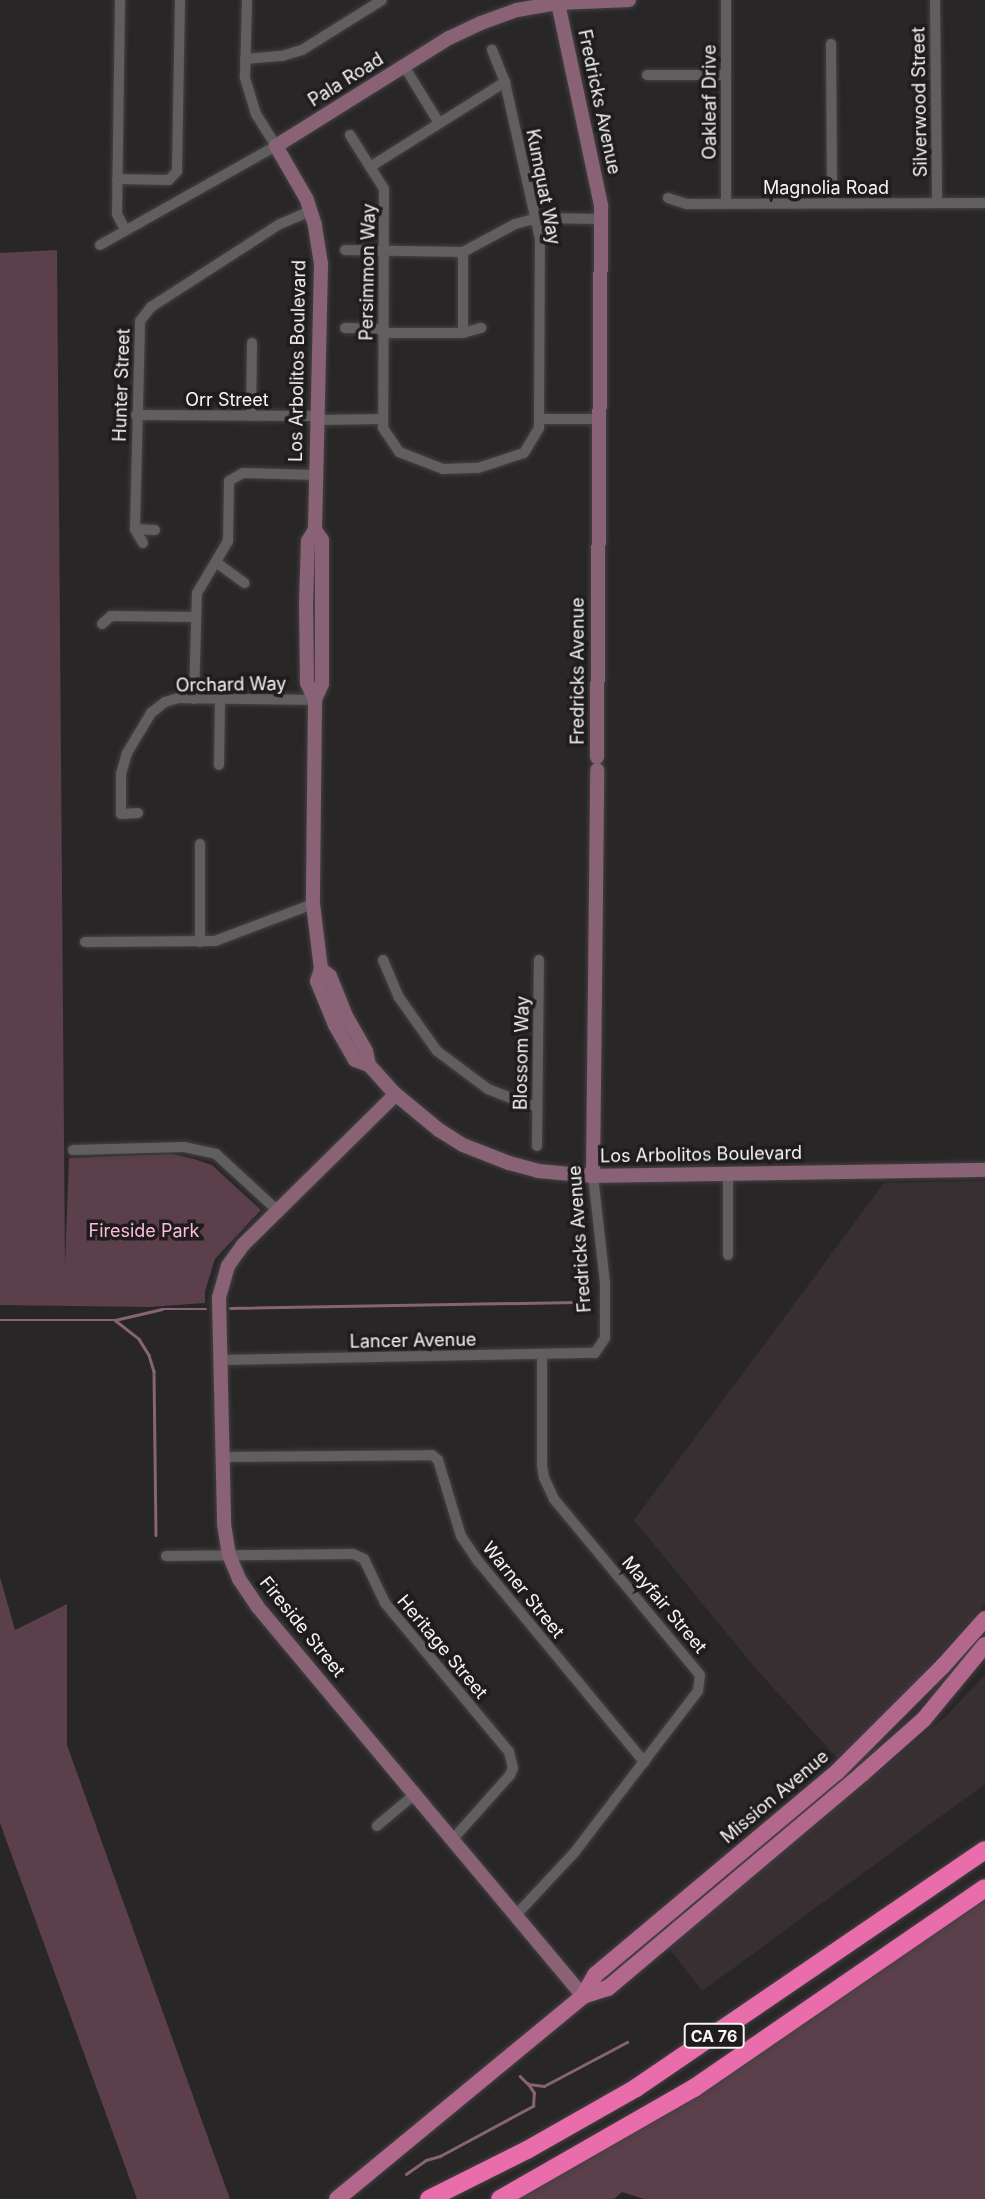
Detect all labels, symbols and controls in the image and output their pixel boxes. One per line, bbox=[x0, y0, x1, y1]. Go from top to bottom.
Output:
street label: Silverwood Street bbox=[908, 27, 932, 177]
street label: Fredricks Avenue bbox=[573, 28, 625, 176]
street label: Oakleaf Drive bbox=[699, 44, 721, 160]
street label: Pala Road bbox=[304, 48, 388, 112]
street label: Kumquat Way bbox=[521, 127, 565, 247]
street label: Magnolia Road bbox=[763, 177, 889, 199]
street label: Persimmon Way bbox=[356, 203, 380, 341]
street label: Los Arbolitos Boulevard bbox=[285, 260, 311, 462]
street label: Hunter Street bbox=[109, 328, 135, 442]
street label: Orr Street bbox=[185, 389, 269, 411]
street label: Fredricks Avenue bbox=[567, 597, 589, 745]
street label: Orchard Way bbox=[176, 673, 286, 697]
street label: Blossom Way bbox=[510, 996, 534, 1110]
street label: Los Arbolitos Boulevard bbox=[600, 1142, 802, 1168]
street label: Fredricks Avenue bbox=[564, 1165, 596, 1313]
park label: Fireside Park bbox=[89, 1220, 199, 1242]
street label: Lancer Avenue bbox=[349, 1329, 477, 1353]
street label: Warner Street bbox=[478, 1537, 568, 1643]
street label: Mayfair Street bbox=[617, 1552, 711, 1658]
street label: Fireside Street bbox=[255, 1572, 349, 1682]
street label: Heritage Street bbox=[392, 1591, 492, 1703]
street label: Mission Avenue bbox=[717, 1746, 833, 1848]
road number: CA 76 bbox=[682, 2024, 746, 2048]

